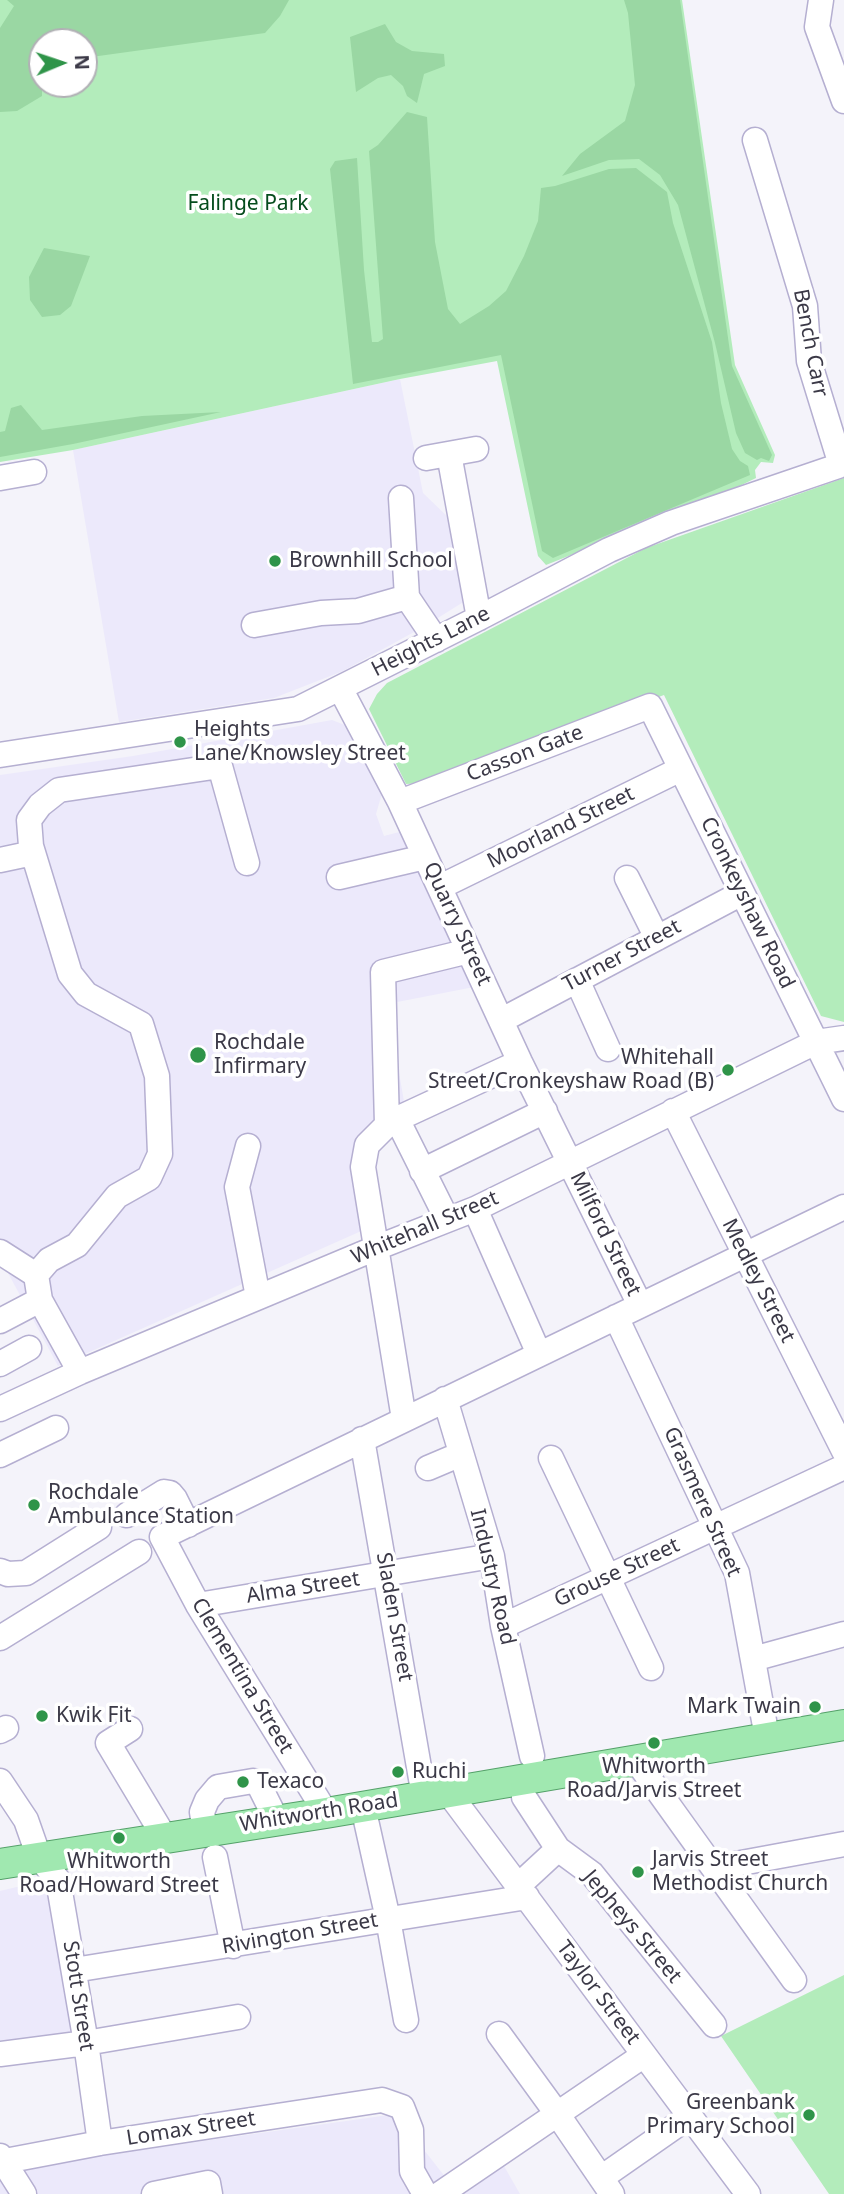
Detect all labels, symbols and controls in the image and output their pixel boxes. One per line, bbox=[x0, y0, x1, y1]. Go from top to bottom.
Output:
north arrow bbox=[28, 28, 98, 98]
text: N bbox=[69, 54, 95, 71]
park label: Falinge Park bbox=[187, 191, 309, 217]
street label: Bench Carr bbox=[787, 287, 833, 399]
place label: Brownhill School bbox=[289, 548, 453, 574]
marker: Brownhill School bbox=[267, 553, 283, 569]
street label: Heights Lane bbox=[368, 601, 494, 683]
place label: Heights Lane/Knowsley Street bbox=[194, 717, 406, 767]
street label: Casson Gate bbox=[463, 720, 587, 788]
marker: Heights Lane/Knowsley Street bbox=[172, 734, 188, 750]
street label: Moorland Street bbox=[483, 782, 639, 874]
street label: Cronkeyshaw Road bbox=[695, 813, 799, 993]
street label: Quarry Street bbox=[417, 858, 497, 990]
street label: Turner Street bbox=[559, 914, 685, 998]
place label: Rochdale Infirmary bbox=[214, 1030, 306, 1080]
marker: Rochdale Infirmary bbox=[188, 1045, 208, 1065]
place label: Whitehall Street/Cronkeyshaw Road (B) bbox=[428, 1045, 714, 1095]
marker: Whitehall Street/Cronkeyshaw Road (B) bbox=[720, 1062, 736, 1078]
street label: Milford Street bbox=[564, 1168, 646, 1300]
street label: Whitehall Street bbox=[348, 1186, 502, 1270]
street label: Medley Street bbox=[716, 1215, 800, 1347]
street label: Grasmere Street bbox=[658, 1423, 746, 1581]
place label: Rochdale Ambulance Station bbox=[48, 1480, 234, 1530]
marker: Rochdale Ambulance Station bbox=[26, 1497, 42, 1513]
street label: Industry Road bbox=[464, 1506, 520, 1648]
street label: Grouse Street bbox=[550, 1533, 684, 1613]
street label: Sladen Street bbox=[370, 1551, 418, 1683]
street label: Alma Street bbox=[245, 1567, 361, 1609]
street label: Clementina Street bbox=[186, 1594, 298, 1758]
place label: Mark Twain bbox=[687, 1694, 801, 1720]
marker: Mark Twain bbox=[807, 1699, 823, 1715]
place label: Kwik Fit bbox=[56, 1703, 131, 1729]
marker: Kwik Fit bbox=[34, 1708, 50, 1724]
marker: Whitworth Road/Jarvis Street bbox=[646, 1735, 662, 1751]
place label: Whitworth Road/Jarvis Street bbox=[567, 1754, 741, 1804]
place label: Ruchi bbox=[412, 1759, 467, 1785]
marker: Ruchi bbox=[390, 1764, 406, 1780]
place label: Texaco bbox=[257, 1769, 324, 1795]
marker: Texaco bbox=[235, 1774, 251, 1790]
street label: Whitworth Road bbox=[238, 1788, 400, 1838]
marker: Whitworth Road/Howard Street bbox=[111, 1830, 127, 1846]
place label: Jarvis Street Methodist Church bbox=[652, 1847, 828, 1897]
place label: Whitworth Road/Howard Street bbox=[19, 1849, 219, 1899]
marker: Jarvis Street Methodist Church bbox=[630, 1864, 646, 1880]
street label: Jepheys Street bbox=[577, 1865, 687, 1989]
street label: Rivington Street bbox=[220, 1908, 380, 1960]
street label: Taylor Street bbox=[551, 1936, 645, 2050]
street label: Stott Street bbox=[57, 1939, 99, 2053]
place label: Greenbank Primary School bbox=[647, 2090, 795, 2140]
street label: Lomax Street bbox=[125, 2106, 257, 2152]
marker: Greenbank Primary School bbox=[801, 2107, 817, 2123]

